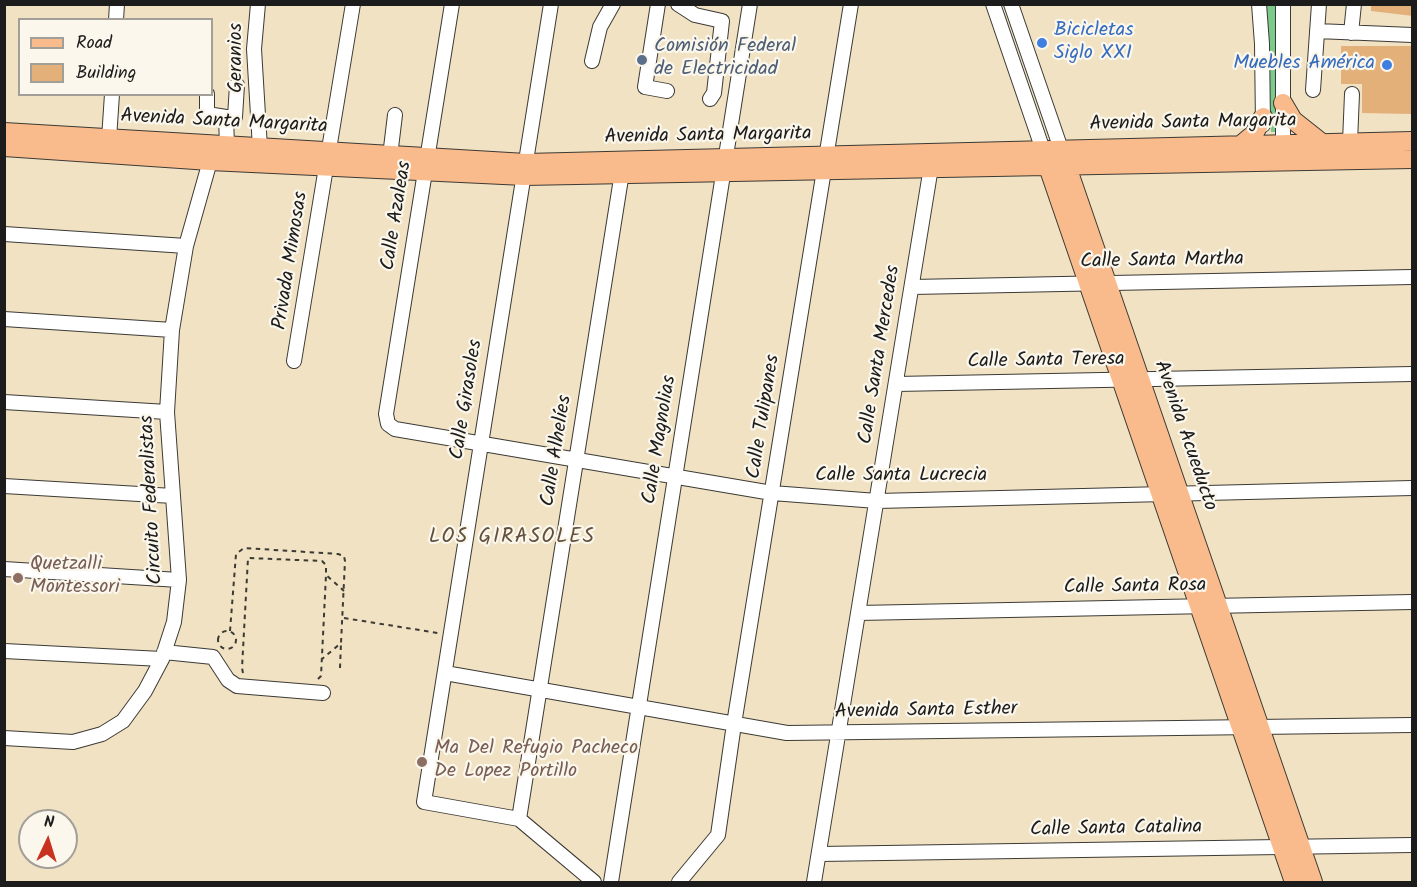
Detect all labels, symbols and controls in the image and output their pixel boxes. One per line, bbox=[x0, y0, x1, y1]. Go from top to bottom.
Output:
legend bbox=[18, 18, 213, 96]
place label: Bicicletas Siglo XXI bbox=[1054, 20, 1134, 67]
street label: Geranios bbox=[226, 23, 250, 93]
text: Road bbox=[76, 29, 112, 58]
place label: Comisión Federal de Electricidad bbox=[654, 36, 796, 83]
marker: Bicicletas Siglo XXI bbox=[1035, 36, 1049, 50]
marker: Comisión Federal de Electricidad bbox=[635, 53, 649, 67]
place label: Muebles América bbox=[1233, 53, 1375, 77]
marker: Muebles América bbox=[1380, 58, 1394, 72]
text: Building bbox=[76, 59, 136, 88]
street label: Avenida Santa Margarita bbox=[120, 106, 328, 140]
street label: Avenida Santa Margarita bbox=[1089, 110, 1297, 138]
street label: Avenida Santa Margarita bbox=[604, 123, 812, 151]
street label: Calle Azaleas bbox=[378, 160, 418, 272]
street label: Privada Mimosas bbox=[269, 190, 315, 332]
street label: Calle Santa Martha bbox=[1080, 249, 1244, 275]
street label: Calle Santa Mercedes bbox=[855, 264, 907, 446]
street label: Calle Girasoles bbox=[447, 338, 489, 462]
street label: Calle Santa Teresa bbox=[967, 349, 1125, 375]
street label: Calle Tulipanes bbox=[743, 353, 787, 481]
street label: Avenida Acueducto bbox=[1147, 358, 1221, 514]
street label: Calle Magnolias bbox=[639, 374, 683, 506]
street label: Calle Alhelíes bbox=[537, 394, 579, 508]
street label: Circuito Federalistas bbox=[137, 415, 169, 585]
street label: Calle Santa Lucrecia bbox=[815, 465, 987, 489]
district label: LOS GIRASOLES bbox=[429, 525, 595, 551]
place label: Quetzalli Montessori bbox=[30, 554, 120, 601]
marker: Quetzalli Montessori bbox=[11, 571, 25, 585]
street label: Calle Santa Rosa bbox=[1063, 575, 1207, 601]
street label: Avenida Santa Esther bbox=[835, 698, 1017, 726]
place label: Ma Del Refugio Pacheco De Lopez Portillo bbox=[434, 738, 638, 785]
marker: Ma Del Refugio Pacheco De Lopez Portillo bbox=[415, 755, 429, 769]
north arrow bbox=[18, 809, 78, 869]
text: N bbox=[43, 810, 55, 835]
street label: Calle Santa Catalina bbox=[1030, 816, 1202, 844]

